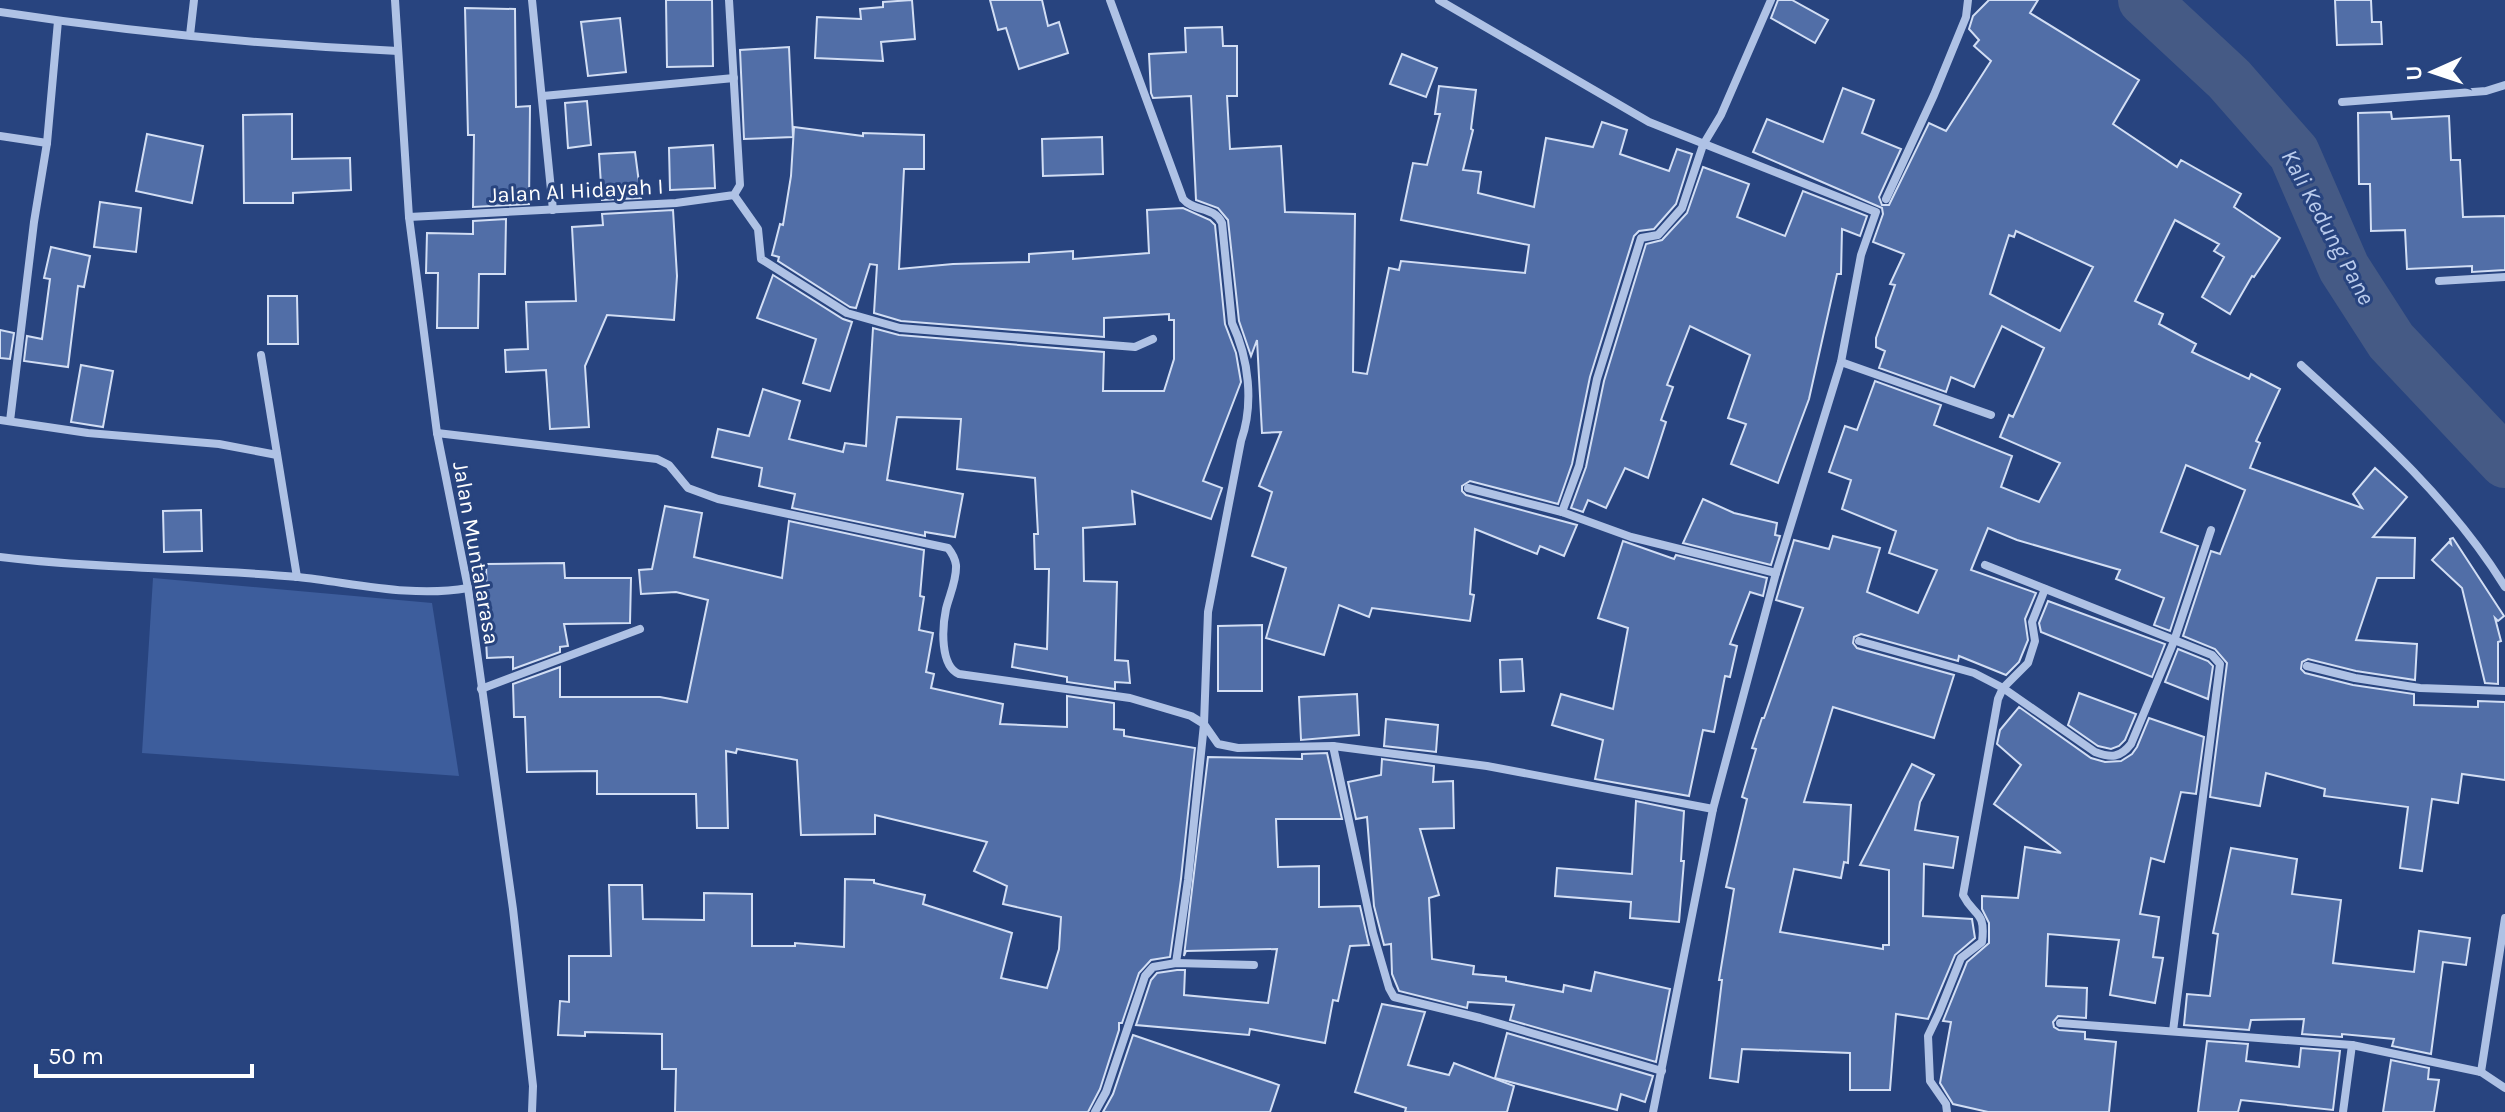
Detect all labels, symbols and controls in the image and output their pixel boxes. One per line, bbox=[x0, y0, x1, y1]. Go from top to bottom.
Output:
north arrow bbox=[2393, 32, 2473, 112]
text: U bbox=[2401, 65, 2427, 81]
water label: Kali Kedung Pane bbox=[2275, 145, 2381, 309]
street label: Jalan Al Hidayah I bbox=[488, 173, 664, 209]
street label: Jalan Muntalarasa bbox=[447, 460, 505, 647]
scale bar bbox=[36, 1028, 252, 1078]
text: 50 m bbox=[48, 1042, 104, 1070]

